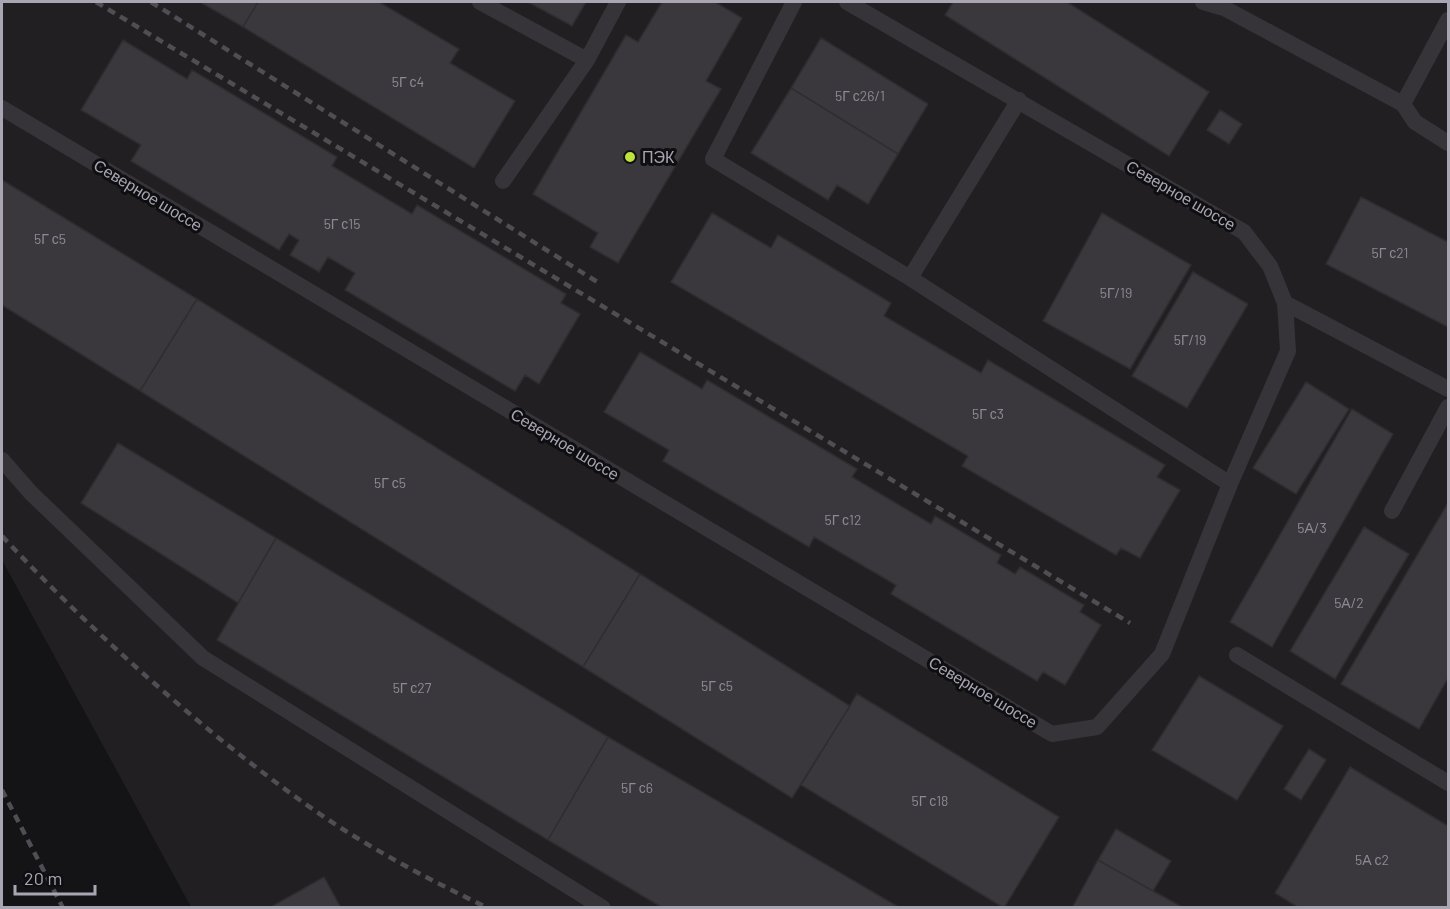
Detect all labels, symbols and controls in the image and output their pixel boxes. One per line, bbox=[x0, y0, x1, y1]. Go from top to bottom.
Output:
house number: 5Г с4 bbox=[392, 73, 424, 90]
house number: 5Г с26/1 bbox=[835, 87, 885, 104]
place label: ПЭК bbox=[642, 147, 675, 166]
marker: ПЭК bbox=[623, 150, 637, 164]
street label: Северное шоссе bbox=[91, 155, 206, 234]
street label: Северное шоссе bbox=[1123, 156, 1239, 234]
house number: 5Г с15 bbox=[324, 215, 360, 232]
house number: 5Г с5 bbox=[34, 230, 66, 247]
house number: 5Г с21 bbox=[1372, 244, 1408, 261]
house number: 5Г/19 bbox=[1100, 284, 1132, 301]
house number: 5Г/19 bbox=[1174, 331, 1206, 348]
street label: Северное шоссе bbox=[508, 404, 623, 483]
house number: 5Г с3 bbox=[972, 405, 1004, 422]
house number: 5Г с5 bbox=[374, 474, 406, 491]
house number: 5Г с12 bbox=[825, 511, 861, 528]
house number: 5А/3 bbox=[1297, 519, 1327, 536]
house number: 5А/2 bbox=[1334, 594, 1364, 611]
street label: Северное шоссе bbox=[926, 652, 1041, 731]
house number: 5Г с5 bbox=[701, 677, 733, 694]
house number: 5Г с27 bbox=[393, 679, 432, 696]
house number: 5Г с6 bbox=[621, 779, 653, 796]
house number: 5Г с18 bbox=[912, 792, 948, 809]
house number: 5А с2 bbox=[1355, 851, 1389, 868]
scale bar bbox=[15, 858, 94, 896]
text: 20 m bbox=[24, 867, 62, 889]

